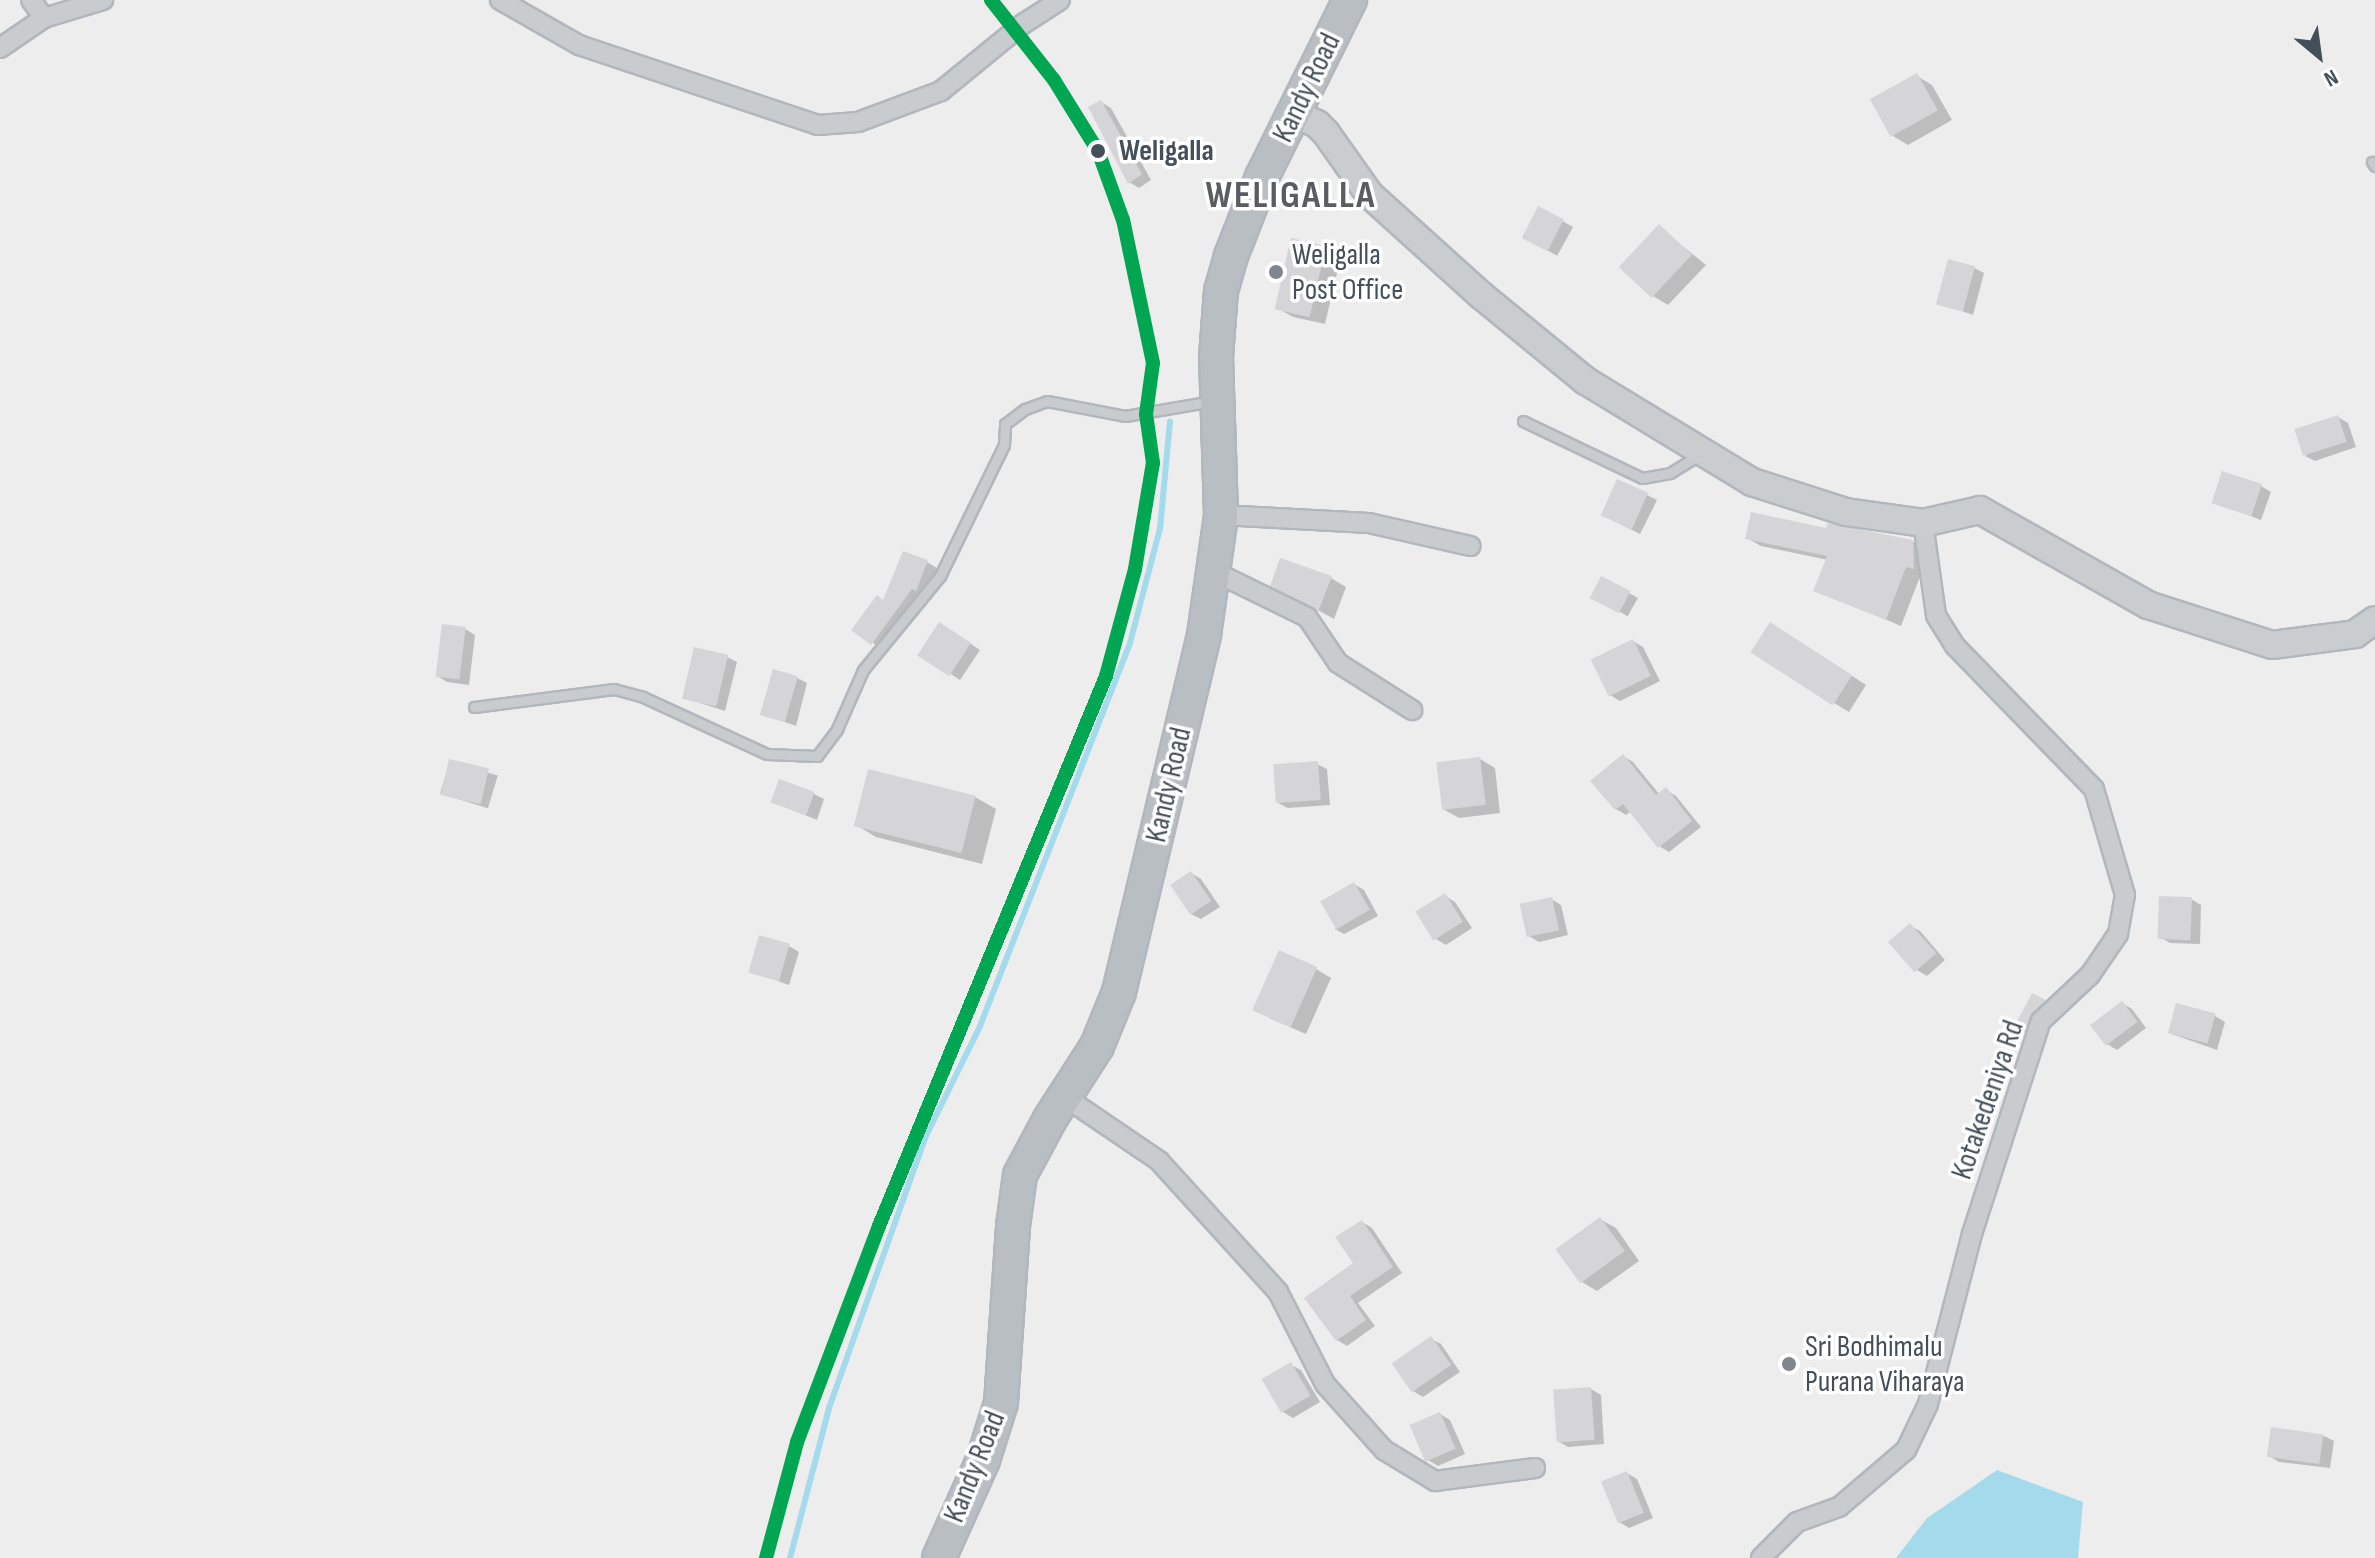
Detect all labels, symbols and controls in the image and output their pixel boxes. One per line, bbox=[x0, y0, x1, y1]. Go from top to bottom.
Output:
north arrow bbox=[2279, 16, 2359, 96]
street label: Kandy Road bbox=[1265, 28, 1349, 148]
text: N bbox=[2319, 63, 2343, 92]
place label: Weligalla bbox=[1119, 133, 1214, 169]
marker: Weligalla bbox=[1084, 137, 1112, 165]
district label: WELIGALLA bbox=[1206, 173, 1376, 219]
place label: Weligalla Post Office bbox=[1292, 237, 1403, 308]
marker: Weligalla Post Office bbox=[1267, 263, 1285, 281]
street label: Kandy Road bbox=[1138, 724, 1200, 846]
street label: Kotakedeniya Rd bbox=[1944, 1016, 2032, 1184]
place label: Sri Bodhimalu Purana Viharaya bbox=[1805, 1329, 1965, 1400]
marker: Sri Bodhimalu Purana Viharaya bbox=[1780, 1355, 1798, 1373]
street label: Kandy Road bbox=[936, 1406, 1014, 1528]

